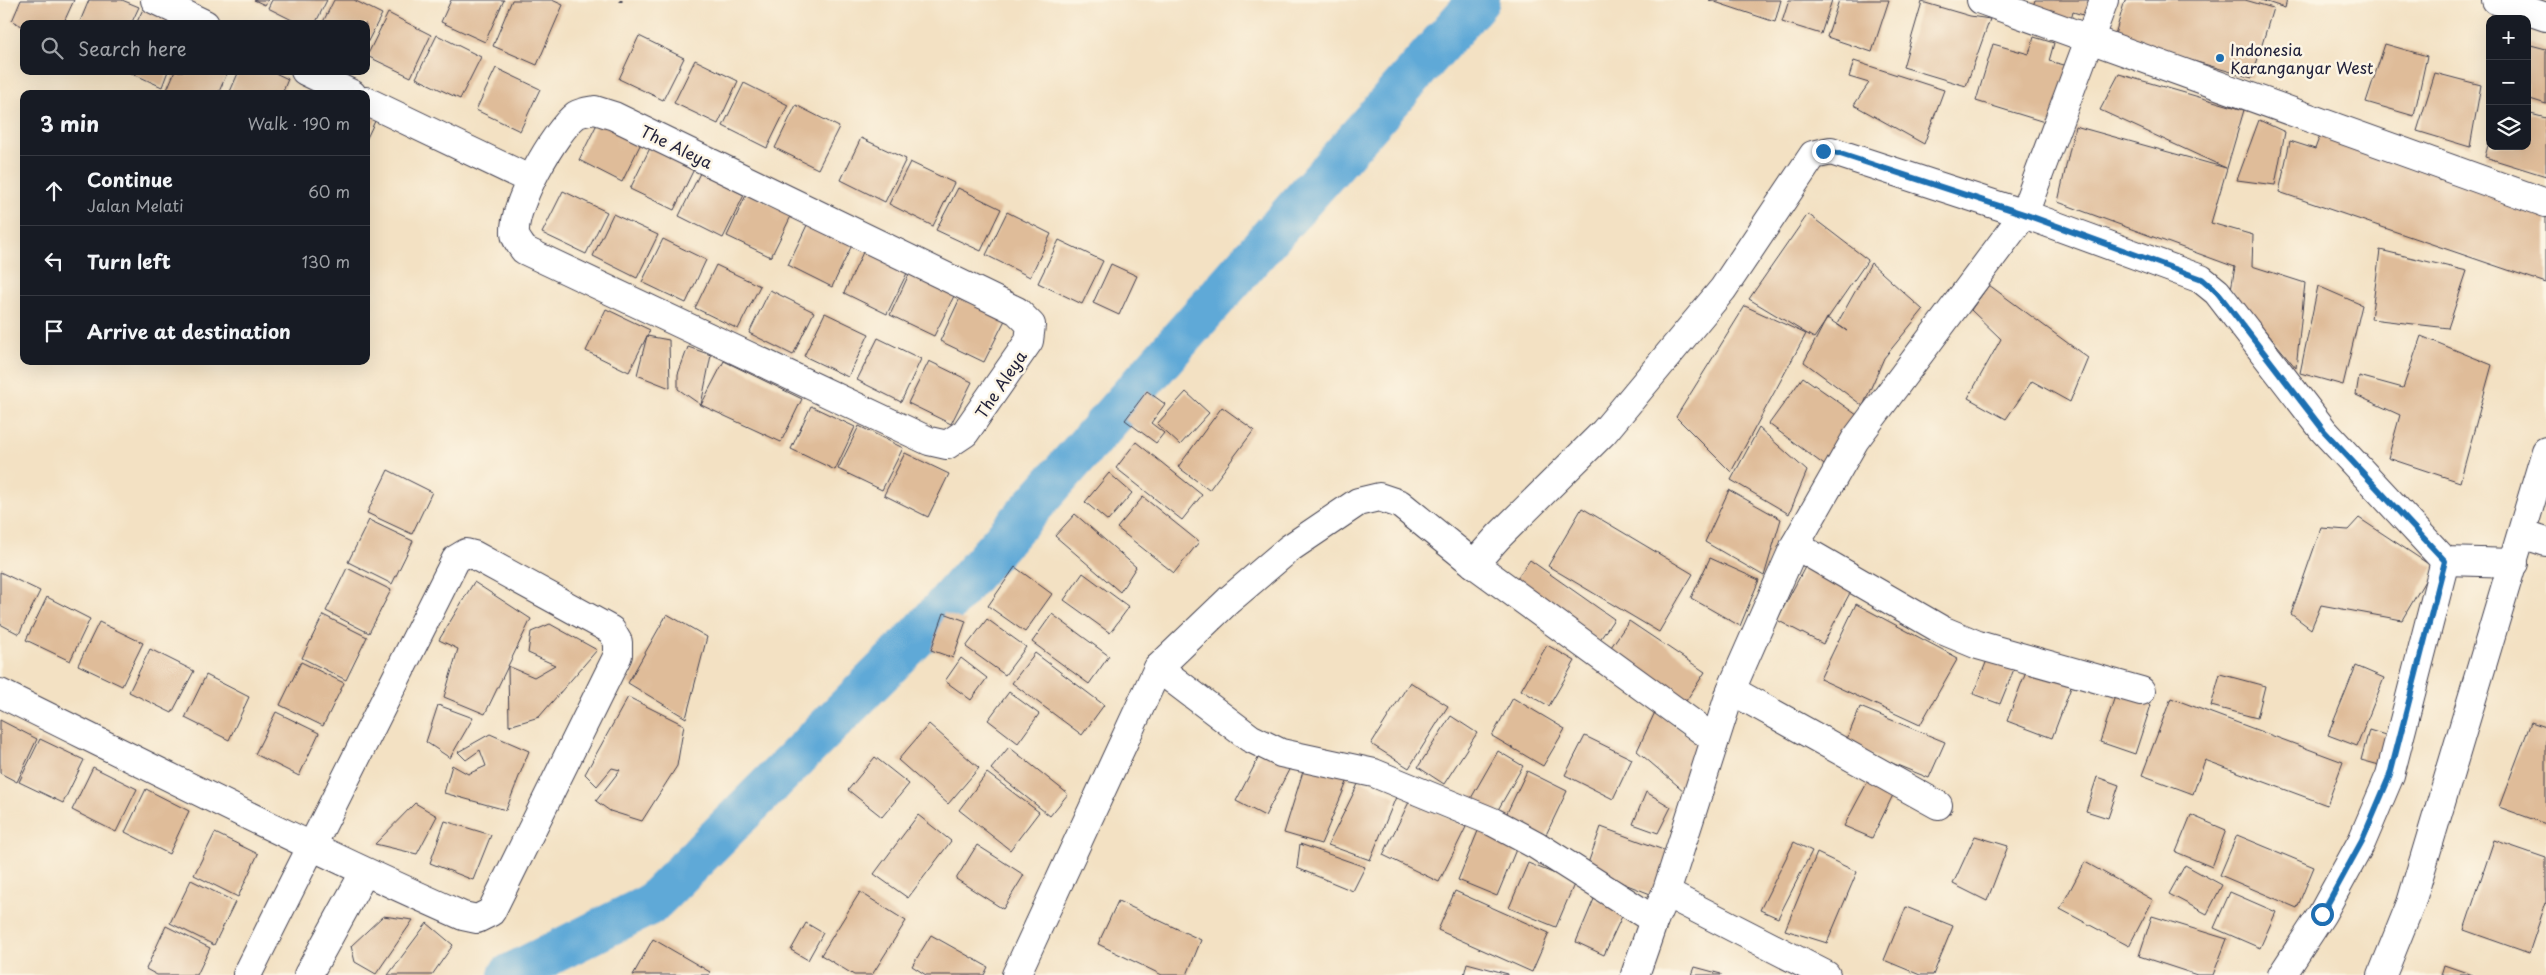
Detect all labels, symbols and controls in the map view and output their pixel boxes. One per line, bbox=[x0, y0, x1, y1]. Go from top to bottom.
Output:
map controls bbox=[2486, 15, 2531, 150]
button: + bbox=[2486, 15, 2531, 60]
search box bbox=[20, 20, 370, 75]
icon: search bbox=[38, 34, 66, 62]
text: Search here bbox=[78, 34, 187, 62]
place label: Indonesia Karanganyar West bbox=[2230, 37, 2373, 79]
marker: Indonesia Karanganyar West bbox=[2214, 52, 2226, 64]
button: − bbox=[2486, 60, 2531, 105]
button: layers bbox=[2486, 105, 2531, 150]
text: 3 min bbox=[40, 107, 99, 139]
text: Walk · 190 m bbox=[248, 111, 350, 135]
street label: The Aleya bbox=[637, 118, 717, 174]
route end bbox=[1812, 140, 1835, 163]
text: Continue bbox=[87, 165, 173, 193]
icon: ahead bbox=[40, 177, 68, 205]
text: 60 m bbox=[308, 179, 350, 203]
text: Jalan Melati bbox=[87, 193, 184, 217]
icon: left bbox=[40, 247, 68, 275]
text: Turn left bbox=[87, 247, 171, 275]
text: 130 m bbox=[302, 249, 350, 273]
icon: arrive bbox=[40, 317, 68, 345]
text: Arrive at destination bbox=[87, 317, 291, 345]
street label: The Aleya bbox=[968, 345, 1032, 423]
route start bbox=[2311, 903, 2334, 926]

